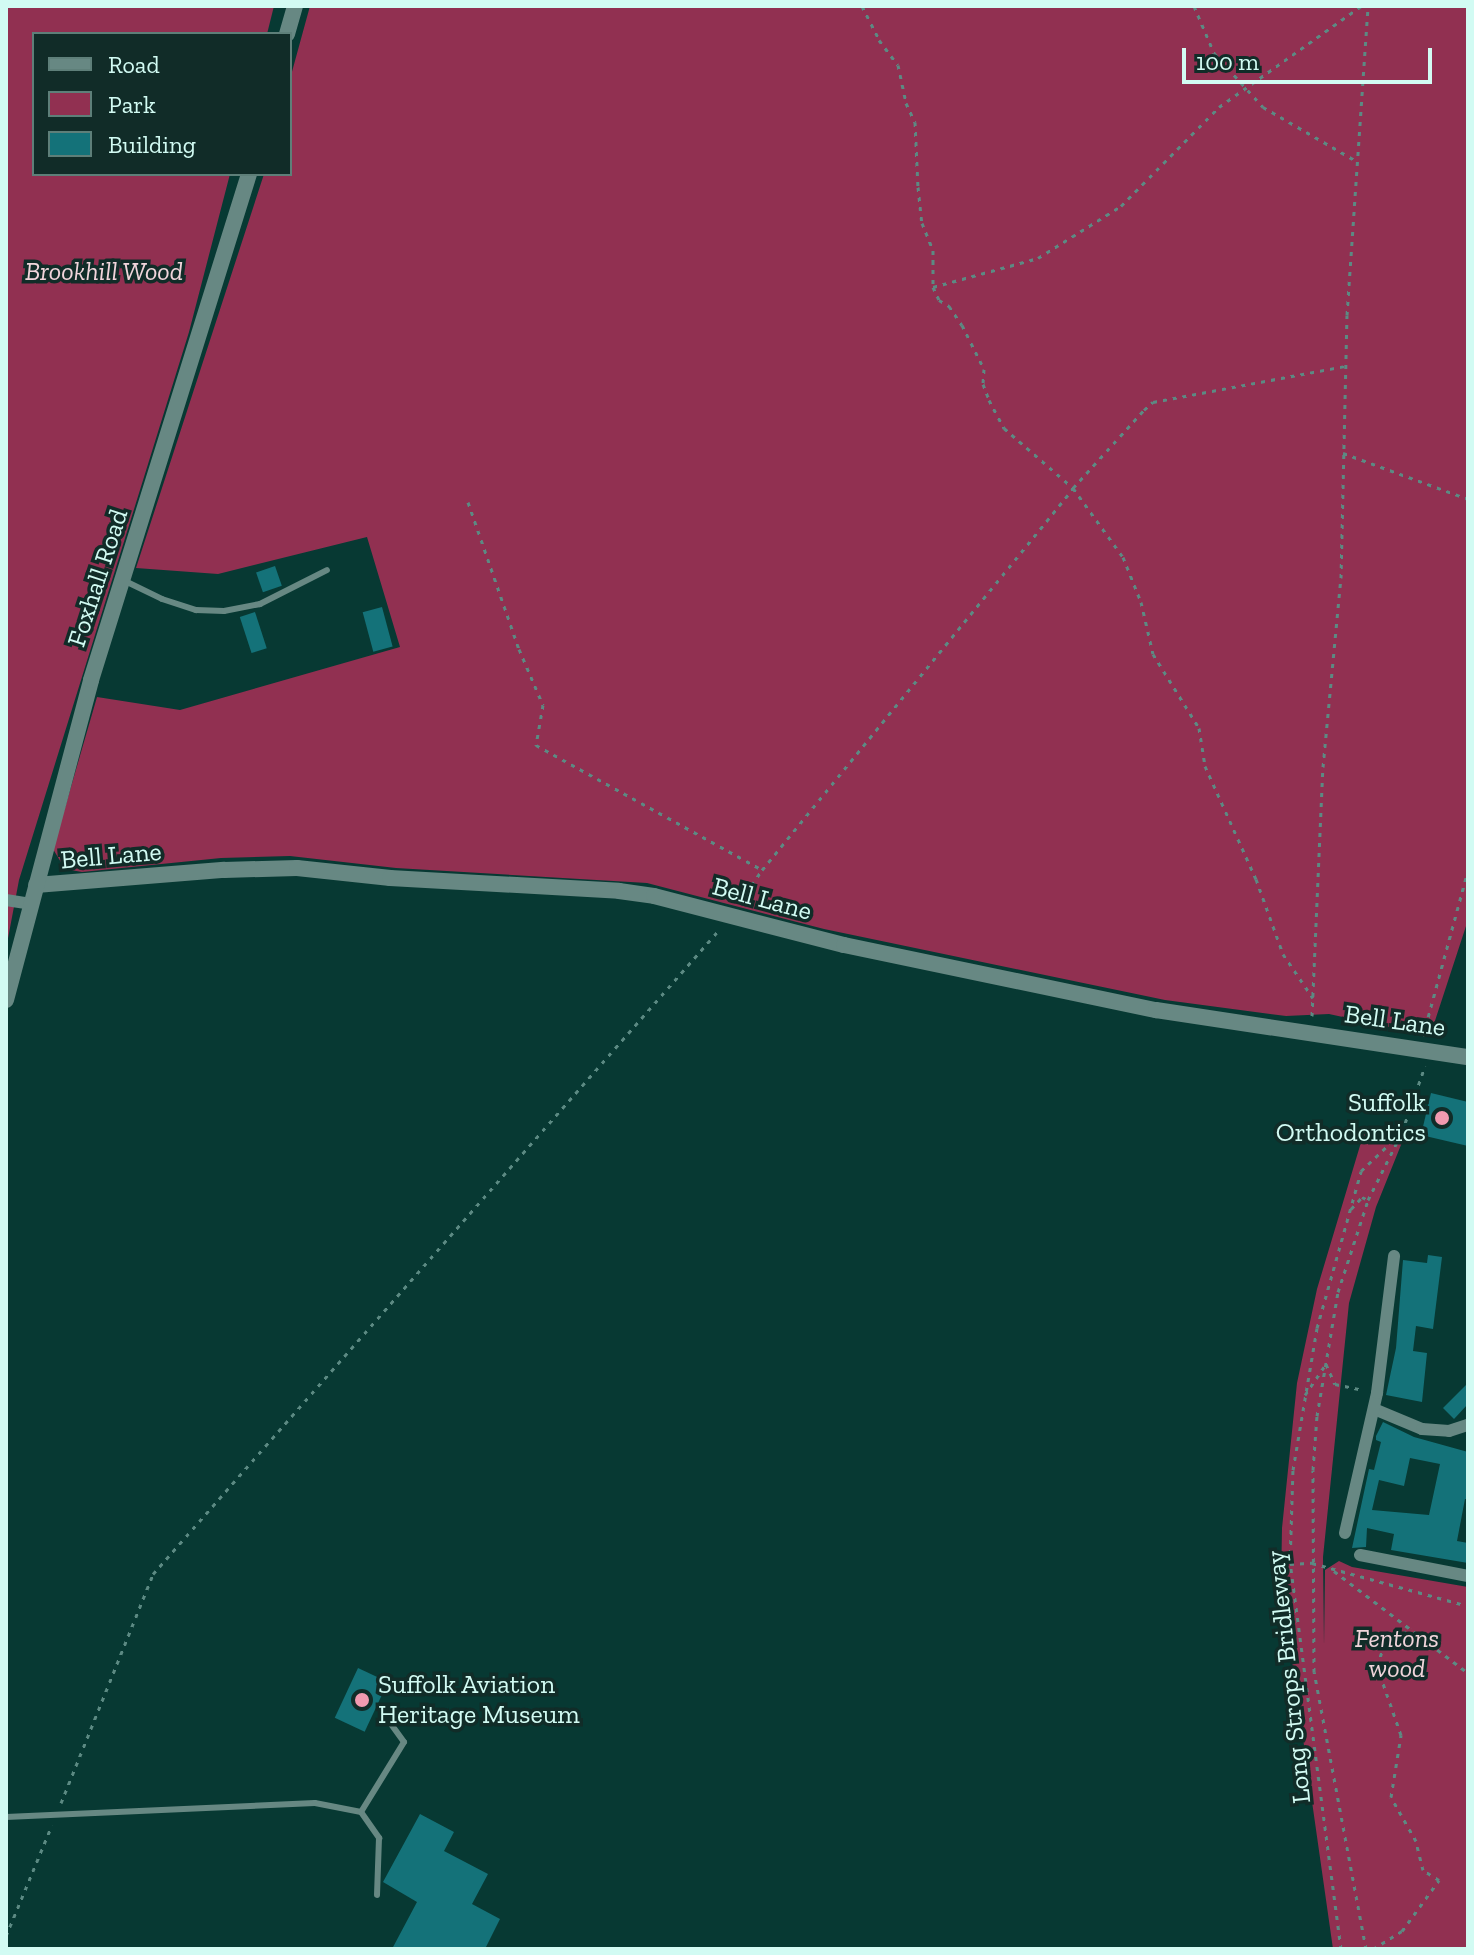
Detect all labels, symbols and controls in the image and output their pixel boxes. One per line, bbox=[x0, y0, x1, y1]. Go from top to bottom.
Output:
legend bbox=[32, 32, 292, 176]
scale bar bbox=[1186, 32, 1436, 82]
text: 100 m bbox=[1196, 47, 1259, 76]
text: Road bbox=[108, 50, 160, 79]
text: Park bbox=[108, 90, 156, 119]
text: Building bbox=[108, 130, 196, 159]
park label: Brookhill Wood bbox=[24, 256, 184, 288]
street label: Foxhall Road bbox=[61, 505, 135, 651]
street label: Bell Lane bbox=[59, 836, 163, 876]
street label: Bell Lane bbox=[709, 871, 815, 927]
street label: Bell Lane bbox=[1343, 998, 1447, 1044]
place label: Suffolk Orthodontics bbox=[1276, 1087, 1426, 1148]
marker: Suffolk Orthodontics bbox=[1433, 1109, 1451, 1127]
street label: Long Strops Bridleway bbox=[1260, 1549, 1318, 1805]
park label: Fentons wood bbox=[1355, 1623, 1439, 1684]
place label: Suffolk Aviation Heritage Museum bbox=[378, 1669, 580, 1730]
marker: Suffolk Aviation Heritage Museum bbox=[353, 1691, 371, 1709]

